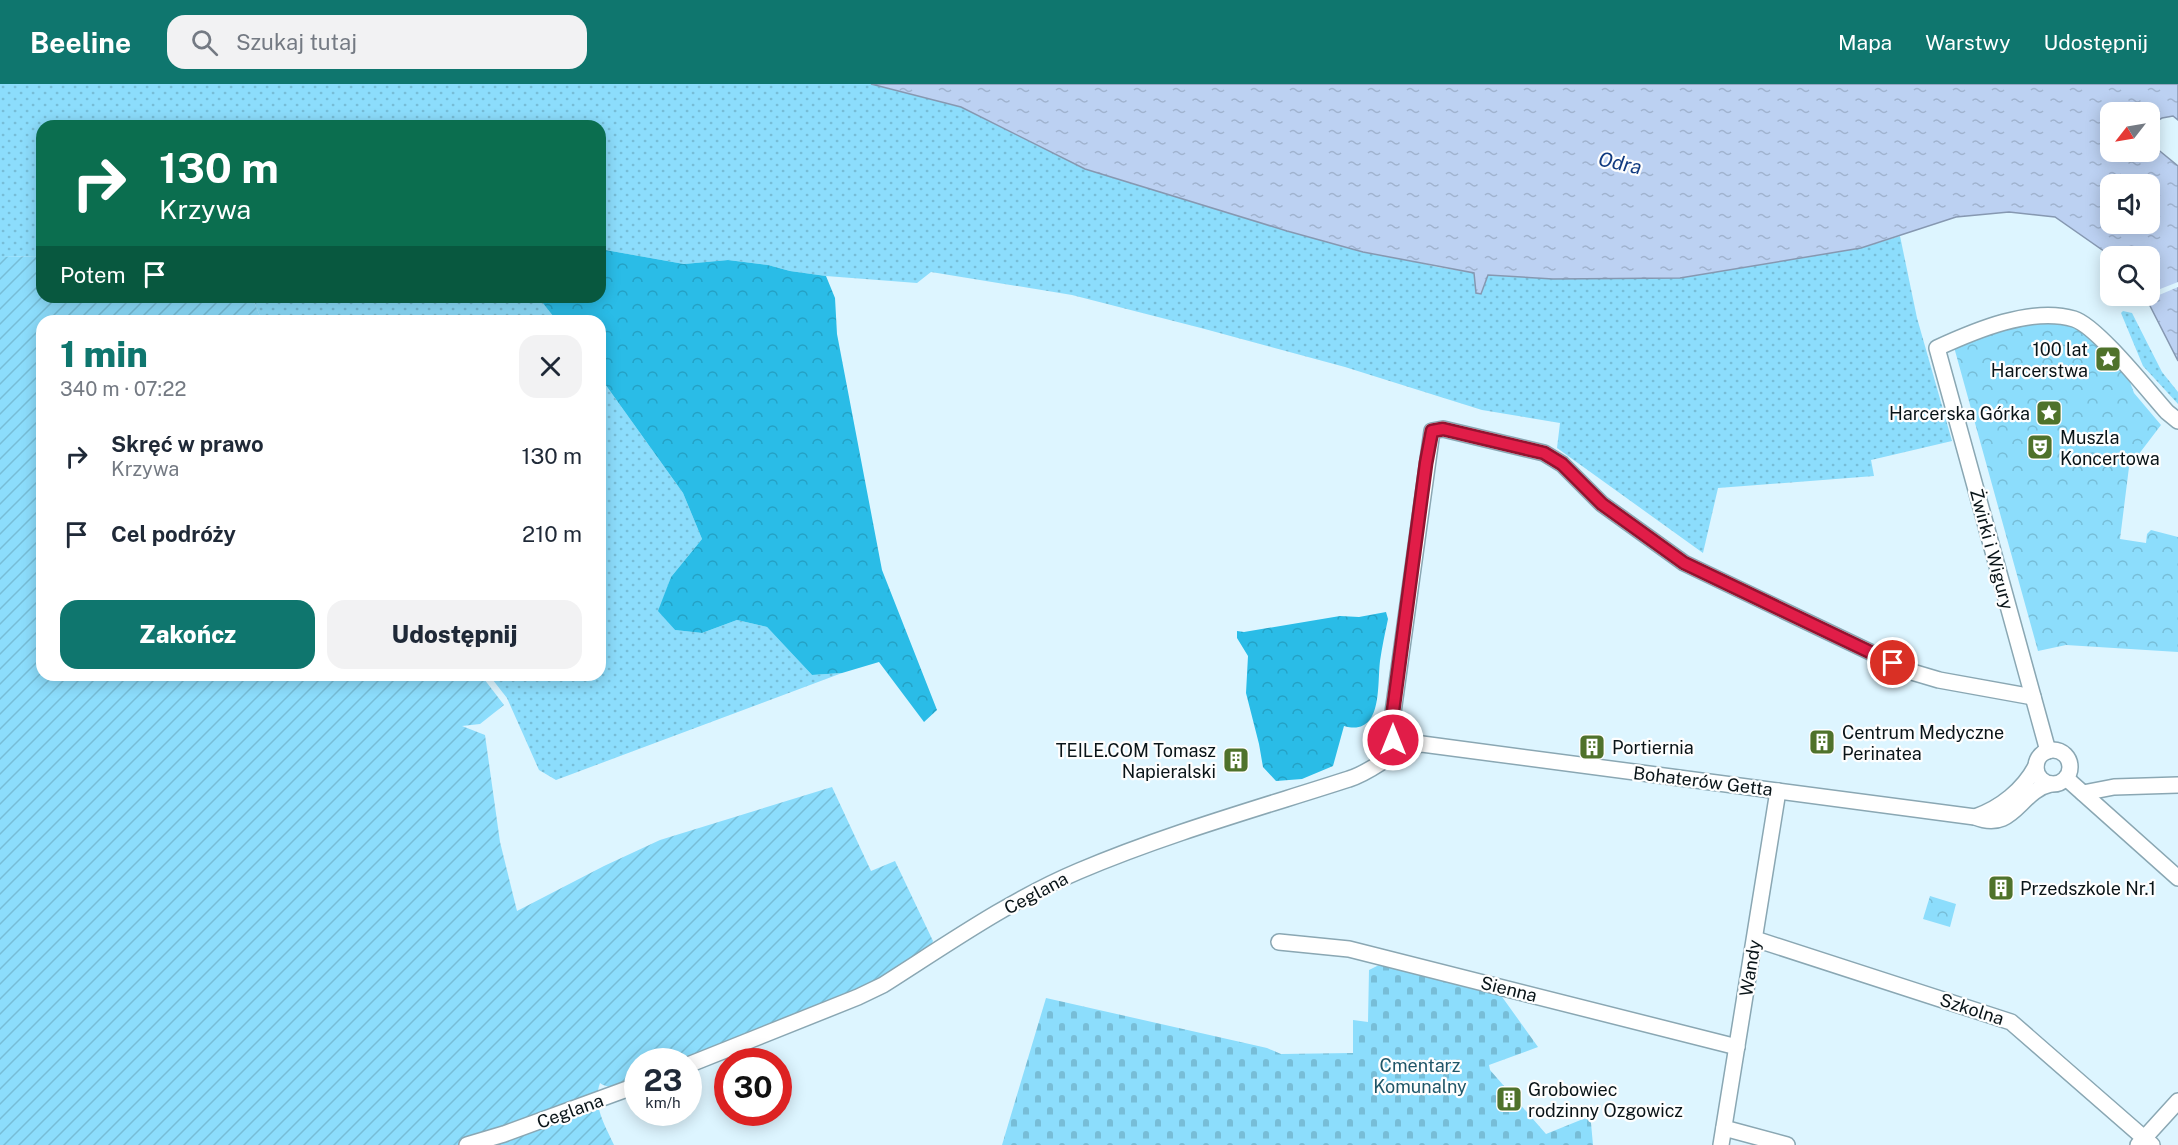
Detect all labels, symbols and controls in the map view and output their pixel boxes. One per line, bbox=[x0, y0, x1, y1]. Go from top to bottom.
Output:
search box bbox=[167, 15, 587, 69]
text: Beeline bbox=[30, 26, 131, 59]
icon: search bbox=[188, 26, 221, 59]
text: Szukaj tutaj bbox=[236, 29, 357, 55]
text: Mapa bbox=[1838, 30, 1892, 55]
text: Warstwy bbox=[1925, 30, 2010, 55]
text: Udostępnij bbox=[2043, 30, 2148, 55]
north arrow bbox=[2100, 102, 2160, 162]
map controls bbox=[2100, 102, 2160, 306]
text: 130 m bbox=[159, 143, 279, 192]
icon: right bbox=[60, 144, 138, 222]
water label: Odra bbox=[1596, 147, 1644, 179]
button: sound bbox=[2100, 174, 2160, 234]
text: Krzywa bbox=[159, 193, 251, 225]
button: search bbox=[2100, 246, 2160, 306]
icon: arrive bbox=[138, 258, 171, 291]
text: Potem bbox=[60, 262, 126, 288]
text: 1 min bbox=[60, 333, 148, 375]
button: close bbox=[519, 335, 582, 398]
place label: 100 lat Harcerstwa bbox=[1991, 339, 2088, 381]
place icon: 100 lat Harcerstwa bbox=[2093, 344, 2123, 374]
text: 340 m · 07:22 bbox=[60, 377, 186, 401]
place icon: Harcerska Górka bbox=[2034, 398, 2064, 428]
place label: Harcerska Górka bbox=[1889, 403, 2030, 424]
place label: Muszla Koncertowa bbox=[2060, 427, 2160, 469]
text: Skręć w prawo bbox=[111, 431, 264, 457]
theatre icon: Muszla Koncertowa bbox=[2025, 432, 2055, 462]
icon: right bbox=[60, 440, 93, 473]
text: 130 m bbox=[521, 443, 582, 469]
text: Krzywa bbox=[111, 457, 179, 481]
street label: Żwirki i Wigury bbox=[1966, 486, 2019, 612]
icon: arrive bbox=[60, 518, 93, 551]
text: Cel podróży bbox=[111, 521, 236, 547]
text: 210 m bbox=[522, 521, 582, 547]
button: Zakończ bbox=[60, 600, 315, 669]
button: Udostępnij bbox=[327, 600, 582, 669]
pin bbox=[1867, 637, 1918, 688]
icon: arrive bbox=[1876, 646, 1909, 679]
position arrow bbox=[1361, 708, 1425, 772]
place label: Centrum Medyczne Perinatea bbox=[1842, 722, 2004, 764]
building icon: Centrum Medyczne Perinatea bbox=[1807, 727, 1837, 757]
building icon: Portiernia bbox=[1577, 732, 1607, 762]
place label: Portiernia bbox=[1612, 737, 1694, 758]
place label: TEILE.COM Tomasz Napieralski bbox=[1056, 740, 1216, 782]
building icon: TEILE.COM Tomasz Napieralski bbox=[1221, 745, 1251, 775]
street label: Bohaterów Getta bbox=[1632, 762, 1774, 800]
street label: Ceglana bbox=[1000, 867, 1072, 919]
building icon: Przedszkole Nr.1 bbox=[1986, 873, 2016, 903]
place label: Przedszkole Nr.1 bbox=[2020, 878, 2156, 899]
street label: Wandy bbox=[1735, 938, 1765, 998]
street label: Sienna bbox=[1479, 972, 1539, 1006]
street label: Szkolna bbox=[1937, 989, 2007, 1029]
speed limit sign: 30 bbox=[714, 1048, 792, 1126]
park label: Cmentarz Komunalny bbox=[1373, 1055, 1467, 1097]
text: 23 bbox=[643, 1062, 683, 1098]
place label: Grobowiec rodzinny Ozgowicz bbox=[1528, 1079, 1683, 1121]
building icon: Grobowiec rodzinny Ozgowicz bbox=[1494, 1084, 1524, 1114]
street label: Ceglana bbox=[534, 1089, 606, 1133]
text: km/h bbox=[645, 1094, 681, 1111]

